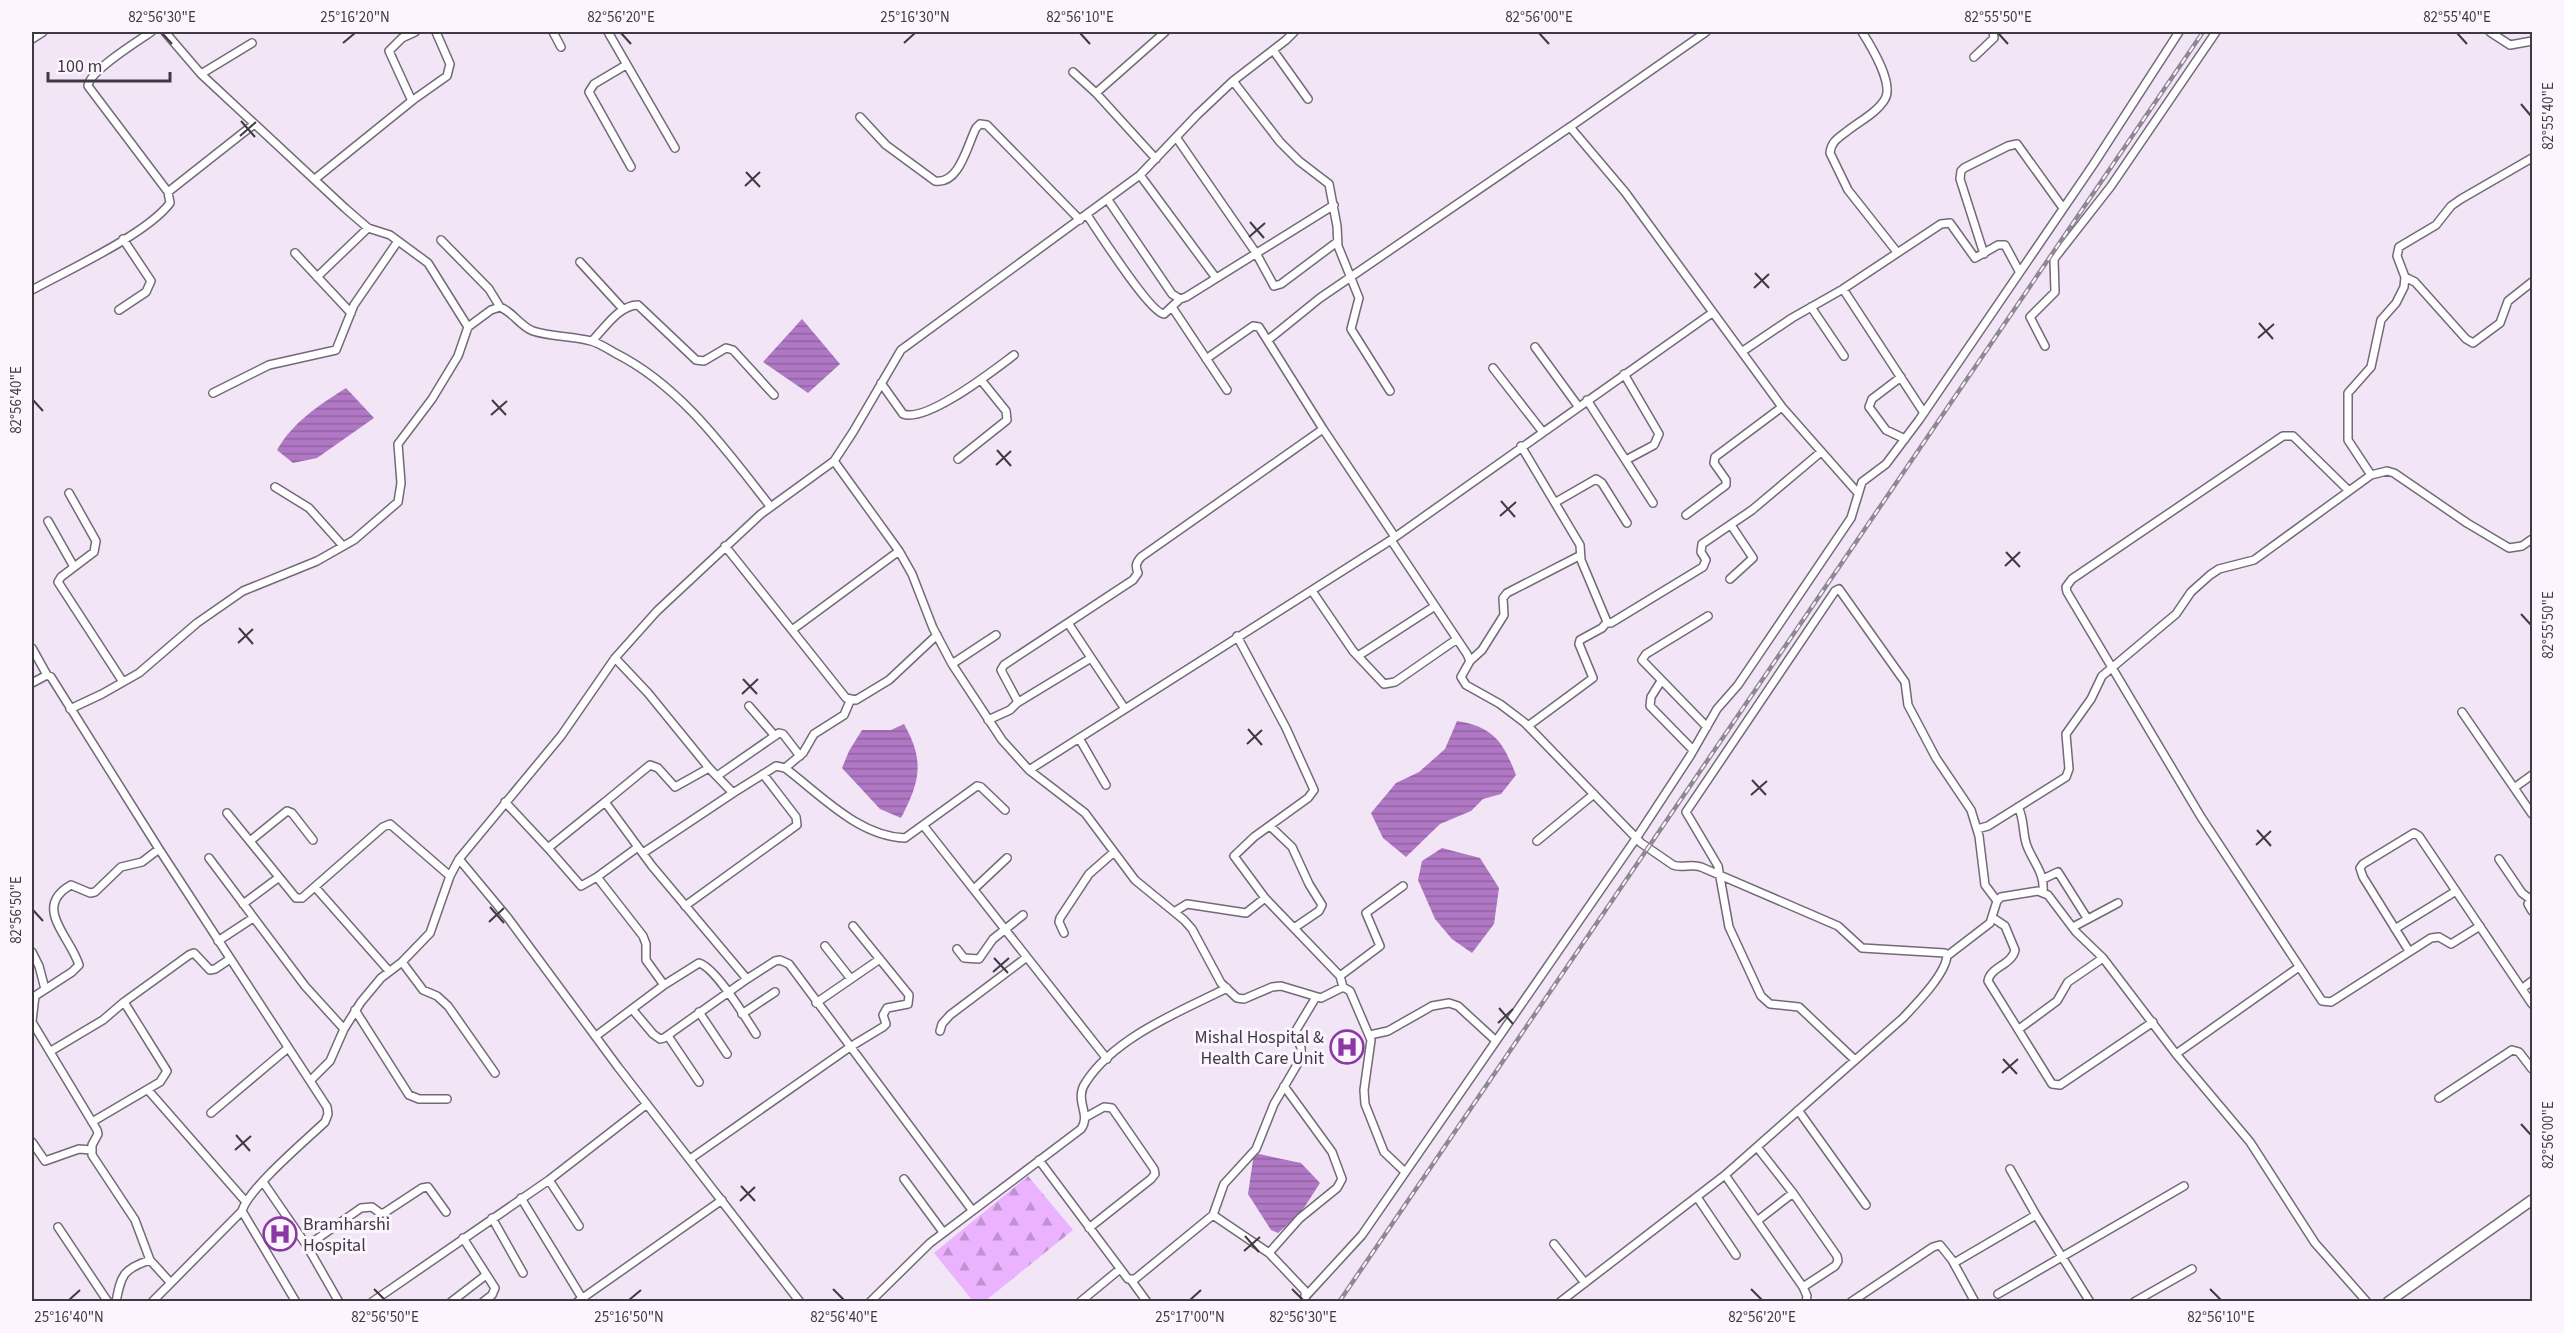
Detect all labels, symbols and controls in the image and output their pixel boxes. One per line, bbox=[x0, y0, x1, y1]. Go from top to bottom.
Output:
text: 82°56'30"E bbox=[128, 7, 196, 28]
text: 25°16'20"N bbox=[320, 7, 390, 28]
text: 82°56'20"E bbox=[587, 7, 655, 28]
text: 25°16'30"N bbox=[880, 7, 950, 28]
text: 82°56'10"E bbox=[1046, 7, 1114, 28]
text: 82°56'00"E bbox=[1505, 7, 1573, 28]
text: 82°55'50"E bbox=[1964, 7, 2032, 28]
text: 82°55'40"E bbox=[2423, 7, 2491, 28]
scale bar bbox=[48, 45, 170, 83]
text: 100 m bbox=[57, 54, 102, 79]
text: 82°55'40"E bbox=[2538, 82, 2559, 150]
text: 82°56'40"E bbox=[6, 366, 27, 434]
text: 82°55'50"E bbox=[2538, 591, 2559, 659]
text: 82°56'50"E bbox=[6, 876, 27, 944]
place label: Mishal Hospital & Health Care Unit bbox=[1195, 1025, 1324, 1071]
hospital icon: Mishal Hospital & Health Care Unit bbox=[1329, 1029, 1365, 1065]
text: 82°56'00"E bbox=[2538, 1101, 2559, 1169]
place label: Bramharshi Hospital bbox=[303, 1212, 390, 1258]
hospital icon: Bramharshi Hospital bbox=[262, 1216, 298, 1252]
text: 25°16'40"N bbox=[34, 1307, 104, 1328]
text: 82°56'50"E bbox=[351, 1307, 419, 1328]
text: 25°16'50"N bbox=[594, 1307, 664, 1328]
text: 82°56'40"E bbox=[810, 1307, 878, 1328]
text: 25°17'00"N bbox=[1155, 1307, 1225, 1328]
text: 82°56'30"E bbox=[1269, 1307, 1337, 1328]
text: 82°56'20"E bbox=[1728, 1307, 1796, 1328]
text: 82°56'10"E bbox=[2187, 1307, 2255, 1328]

